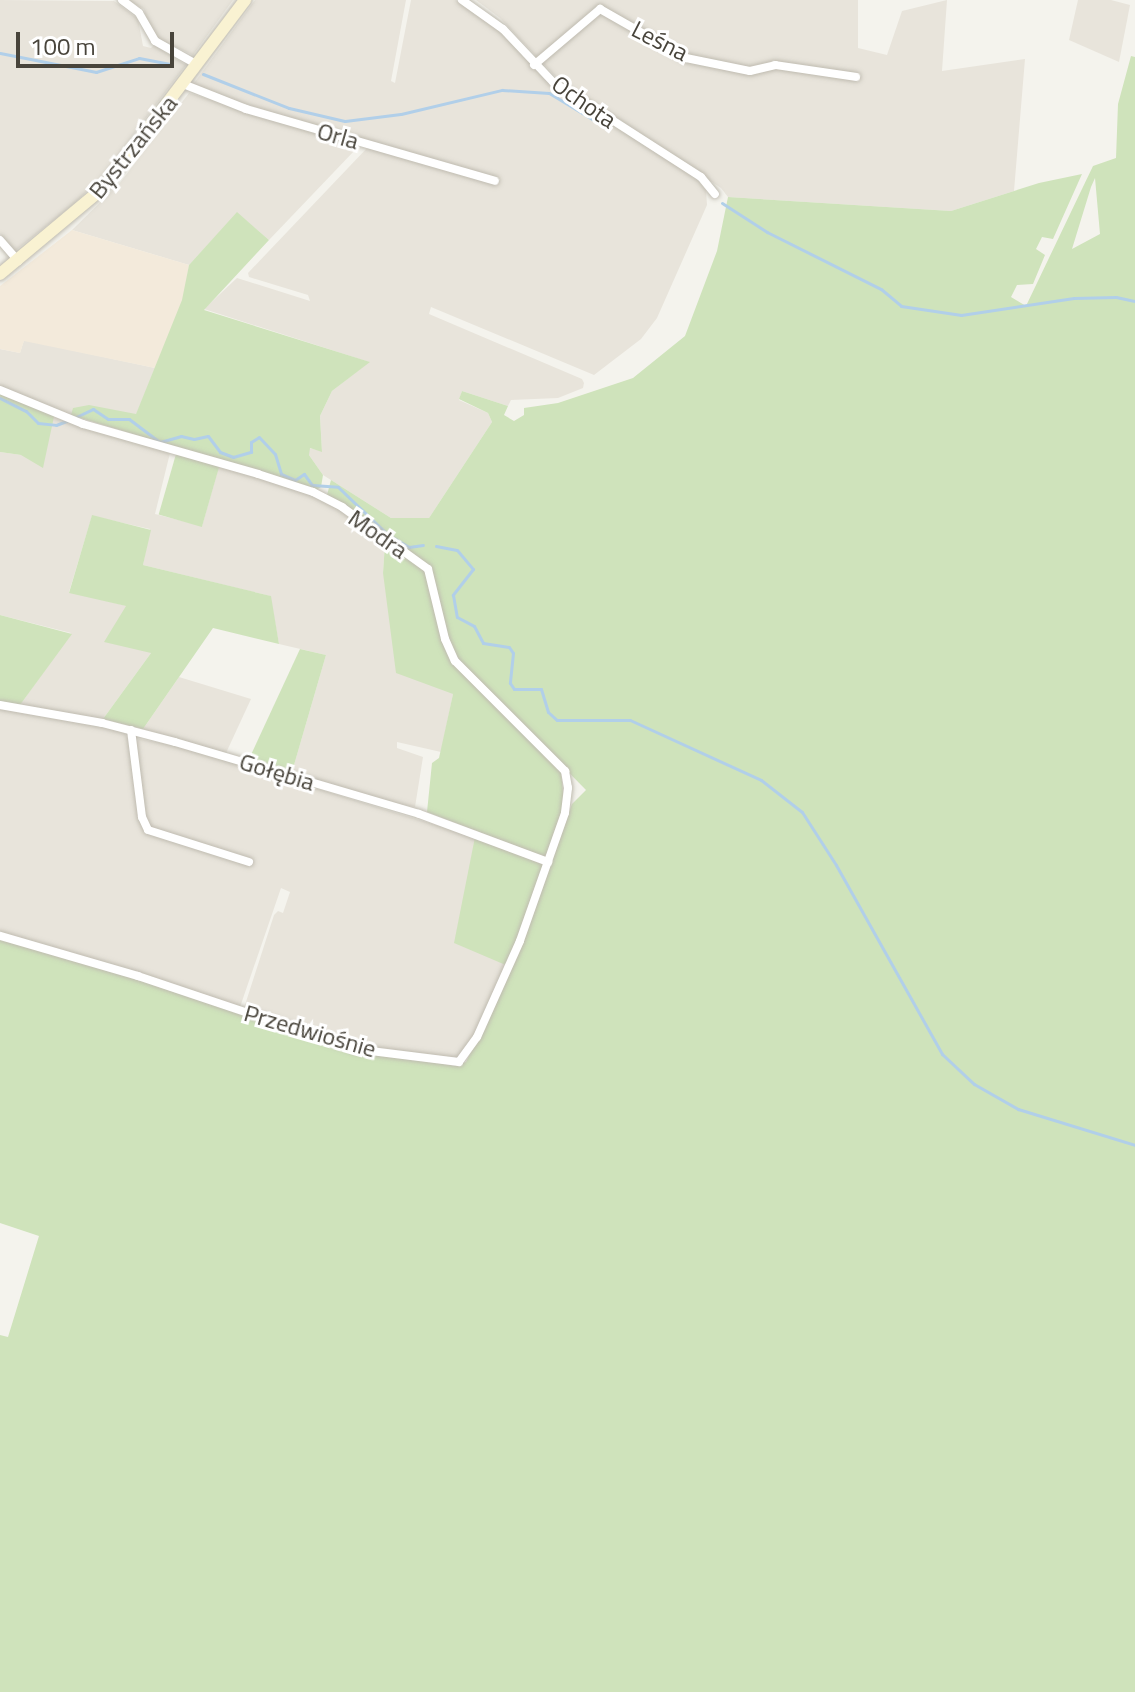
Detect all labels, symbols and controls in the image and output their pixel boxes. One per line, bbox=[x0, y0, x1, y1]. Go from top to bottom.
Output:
street label: Leśna bbox=[627, 15, 693, 67]
scale bar bbox=[20, 16, 178, 66]
text: 100 m bbox=[30, 28, 96, 64]
street label: Ochota bbox=[546, 69, 622, 135]
street label: Bystrzańska bbox=[83, 90, 183, 204]
street label: Orla bbox=[314, 116, 362, 156]
street label: Modra bbox=[343, 503, 413, 565]
street label: Gołębia bbox=[236, 747, 318, 797]
street label: Przedwiośnie bbox=[241, 998, 379, 1064]

